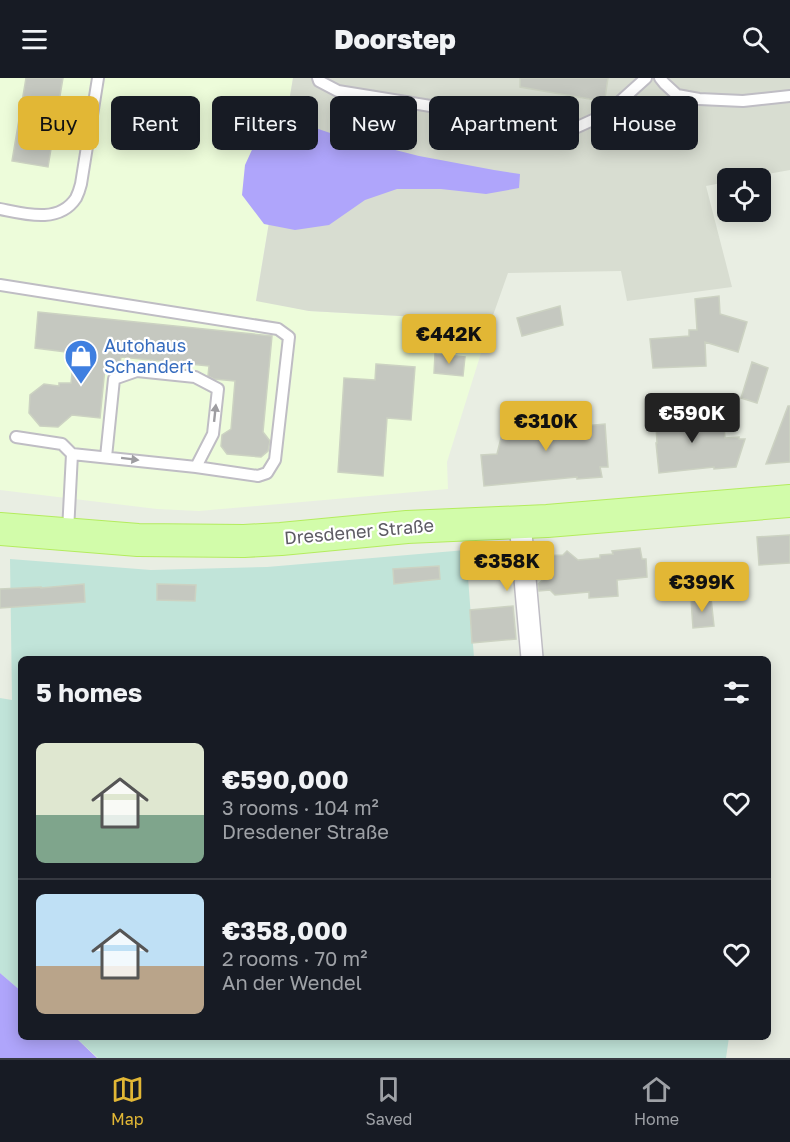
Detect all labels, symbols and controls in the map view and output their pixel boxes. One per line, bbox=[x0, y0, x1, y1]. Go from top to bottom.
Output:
icon: menu bbox=[18, 23, 51, 56]
text: Doorstep bbox=[334, 23, 456, 55]
icon: search bbox=[739, 23, 772, 56]
chip: Buy bbox=[18, 96, 99, 150]
chip: Rent bbox=[111, 96, 200, 150]
chip: Filters bbox=[212, 96, 318, 150]
chip: New bbox=[330, 96, 417, 150]
chip: Apartment bbox=[429, 96, 579, 150]
chip: House bbox=[591, 96, 698, 150]
map controls bbox=[717, 168, 771, 222]
button: locate bbox=[717, 168, 771, 222]
pin: €442K bbox=[407, 314, 491, 365]
text: €442K bbox=[416, 321, 482, 345]
place label: Autohaus Schandert bbox=[104, 334, 194, 377]
shop icon: Autohaus Schandert bbox=[63, 338, 99, 385]
pin: €590K bbox=[650, 393, 734, 444]
text: €590K bbox=[659, 400, 725, 424]
pin: €310K bbox=[504, 401, 588, 452]
one-way arrow bbox=[210, 403, 220, 422]
text: €310K bbox=[514, 408, 578, 432]
one-way arrow bbox=[120, 455, 139, 464]
street label: Dresdener Straße bbox=[283, 513, 435, 549]
pin: €358K bbox=[465, 541, 549, 592]
text: €358K bbox=[474, 548, 540, 572]
pin: €399K bbox=[660, 562, 744, 613]
text: €399K bbox=[669, 569, 735, 593]
icon: filters bbox=[720, 676, 753, 709]
text: 5 homes bbox=[36, 677, 142, 708]
text: €590,000 bbox=[222, 764, 349, 795]
icon: home bbox=[84, 767, 156, 839]
icon: heart bbox=[720, 787, 753, 820]
text: 3 rooms · 104 m² bbox=[222, 795, 379, 819]
text: Dresdener Straße bbox=[222, 819, 389, 843]
text: €358,000 bbox=[222, 915, 348, 946]
icon: home bbox=[84, 918, 156, 990]
icon: heart bbox=[720, 938, 753, 971]
text: 2 rooms · 70 m² bbox=[222, 946, 367, 970]
text: An der Wendel bbox=[222, 970, 362, 994]
tab: Map bbox=[111, 1073, 144, 1129]
tab: Saved bbox=[366, 1073, 412, 1129]
tab: Home bbox=[634, 1073, 679, 1129]

